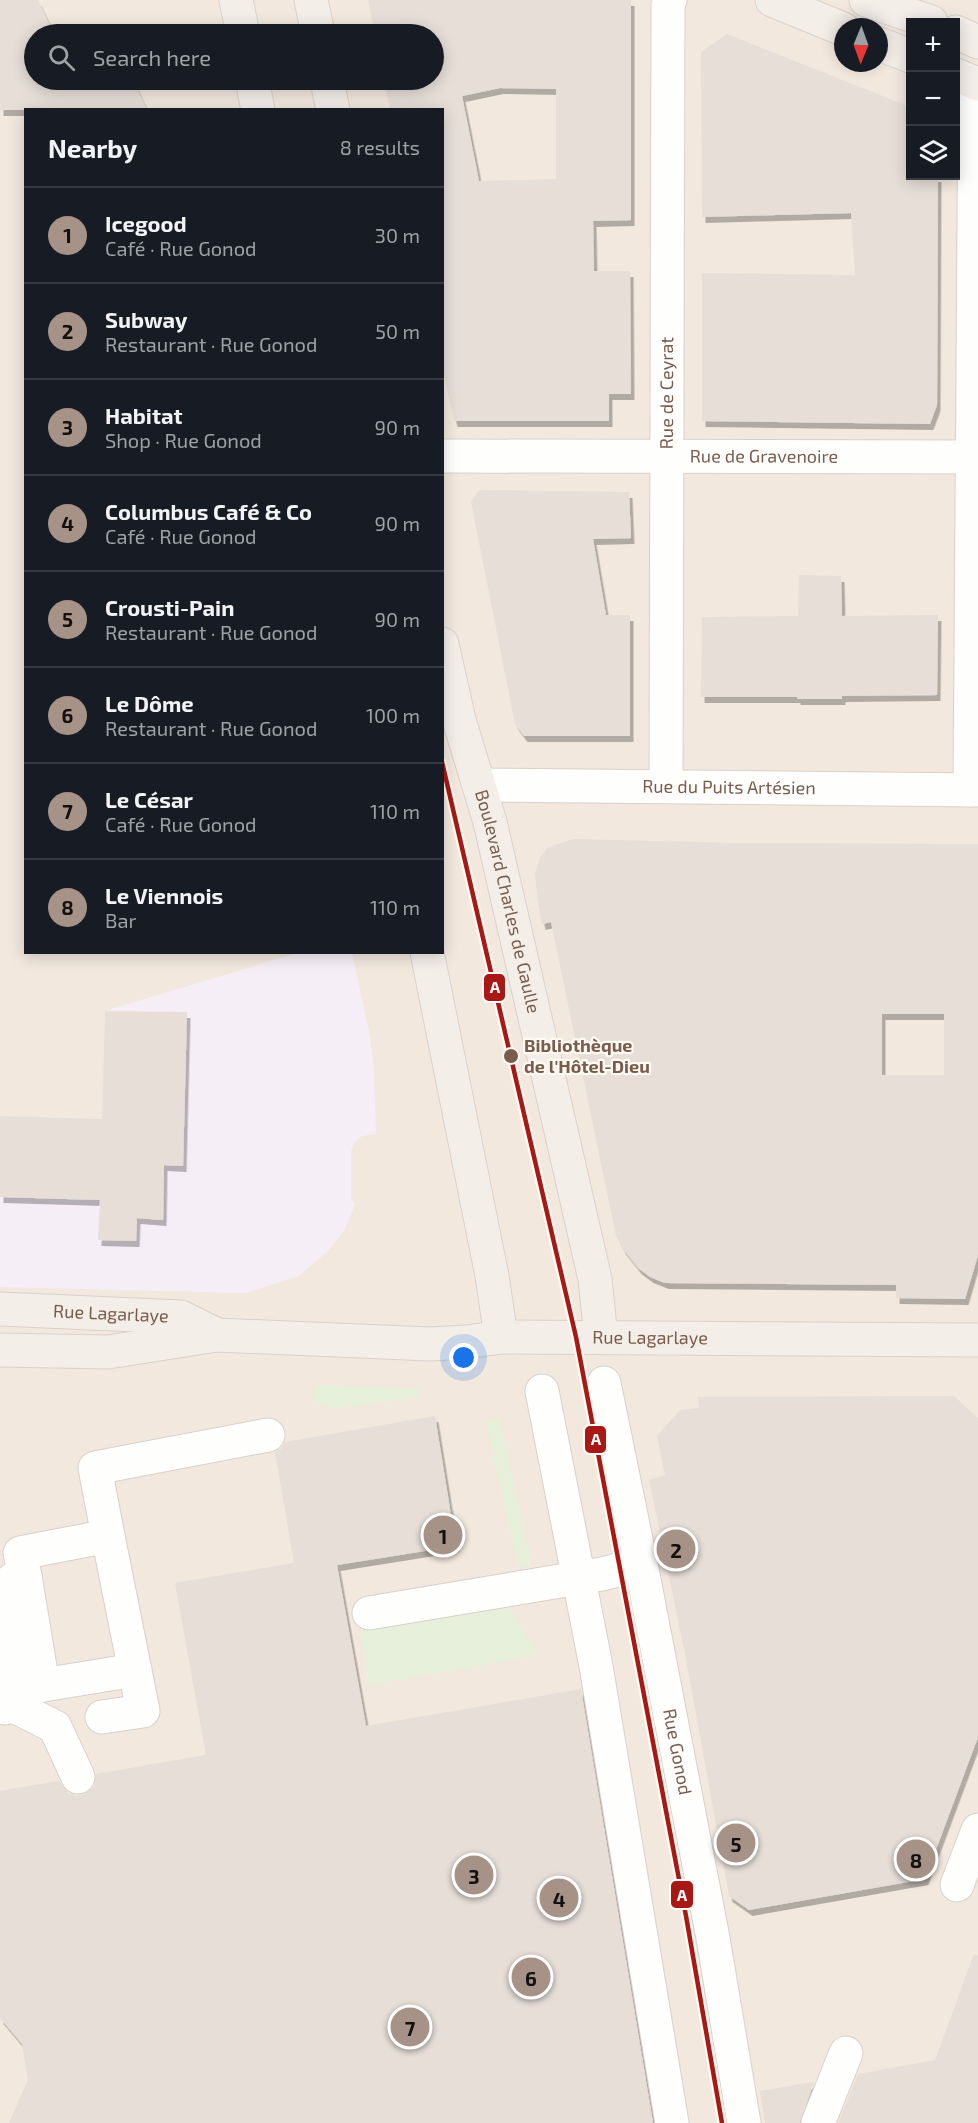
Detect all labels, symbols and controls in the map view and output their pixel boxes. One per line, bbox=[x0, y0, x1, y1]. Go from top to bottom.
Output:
north arrow bbox=[834, 18, 888, 72]
map controls bbox=[906, 18, 960, 180]
button: + bbox=[906, 18, 960, 72]
search box bbox=[24, 24, 444, 90]
icon: search bbox=[45, 41, 78, 74]
text: Search here bbox=[93, 44, 211, 70]
button: − bbox=[906, 72, 960, 126]
button: layers bbox=[906, 126, 960, 180]
text: Nearby bbox=[48, 132, 137, 163]
text: 8 results bbox=[340, 135, 420, 159]
text: Icegood bbox=[105, 210, 187, 236]
text: 1 bbox=[63, 223, 72, 247]
text: 30 m bbox=[375, 223, 420, 247]
text: Café · Rue Gonod bbox=[105, 236, 257, 260]
text: Subway bbox=[105, 306, 187, 332]
text: 2 bbox=[62, 319, 73, 343]
text: 50 m bbox=[375, 319, 420, 343]
text: Restaurant · Rue Gonod bbox=[105, 332, 317, 356]
street label: Rue de Ceyrat bbox=[655, 337, 677, 449]
text: Habitat bbox=[105, 402, 182, 428]
text: 3 bbox=[62, 415, 73, 439]
text: 90 m bbox=[375, 415, 420, 439]
text: Shop · Rue Gonod bbox=[105, 428, 262, 452]
street label: Rue de Gravenoire bbox=[690, 444, 838, 467]
text: Columbus Café & Co bbox=[105, 498, 312, 524]
text: 4 bbox=[61, 511, 74, 535]
text: 90 m bbox=[375, 511, 420, 535]
text: Café · Rue Gonod bbox=[105, 524, 257, 548]
text: Crousti-Pain bbox=[105, 594, 234, 620]
text: 5 bbox=[62, 607, 73, 631]
text: 90 m bbox=[375, 607, 420, 631]
text: Restaurant · Rue Gonod bbox=[105, 620, 317, 644]
text: Le Dôme bbox=[105, 690, 194, 716]
text: 6 bbox=[62, 703, 73, 727]
text: 100 m bbox=[366, 703, 420, 727]
text: Restaurant · Rue Gonod bbox=[105, 716, 317, 740]
street label: Rue du Puits Artésien bbox=[642, 775, 816, 798]
text: Le César bbox=[105, 786, 193, 812]
street label: Boulevard Charles de Gaulle bbox=[471, 787, 546, 1015]
text: 7 bbox=[62, 799, 73, 823]
text: 110 m bbox=[370, 799, 420, 823]
text: Café · Rue Gonod bbox=[105, 812, 257, 836]
text: Le Viennois bbox=[105, 882, 223, 908]
text: 8 bbox=[61, 895, 74, 919]
text: 110 m bbox=[370, 895, 420, 919]
text: Bar bbox=[105, 908, 136, 932]
line badge: A bbox=[483, 973, 506, 1002]
text: A bbox=[490, 977, 501, 996]
place label: Bibliothèque de l'Hôtel-Dieu bbox=[524, 1034, 650, 1077]
marker: Bibliothèque de l'Hôtel-Dieu bbox=[502, 1047, 520, 1065]
street label: Rue Lagarlaye bbox=[53, 1299, 169, 1326]
street label: Rue Lagarlaye bbox=[592, 1326, 708, 1348]
your location bbox=[449, 1343, 478, 1372]
line badge: A bbox=[584, 1425, 607, 1454]
text: A bbox=[591, 1429, 602, 1448]
pin: 1 bbox=[424, 1512, 462, 1558]
pin: 2 bbox=[656, 1526, 696, 1572]
street label: Rue Gonod bbox=[659, 1707, 697, 1797]
pin: 5 bbox=[716, 1820, 756, 1866]
pin: 8 bbox=[896, 1836, 936, 1882]
pin: 3 bbox=[454, 1852, 494, 1898]
pin: 4 bbox=[540, 1876, 578, 1920]
line badge: A bbox=[670, 1880, 694, 1909]
text: A bbox=[677, 1885, 688, 1904]
pin: 6 bbox=[512, 1954, 550, 2000]
pin: 7 bbox=[390, 2004, 430, 2050]

